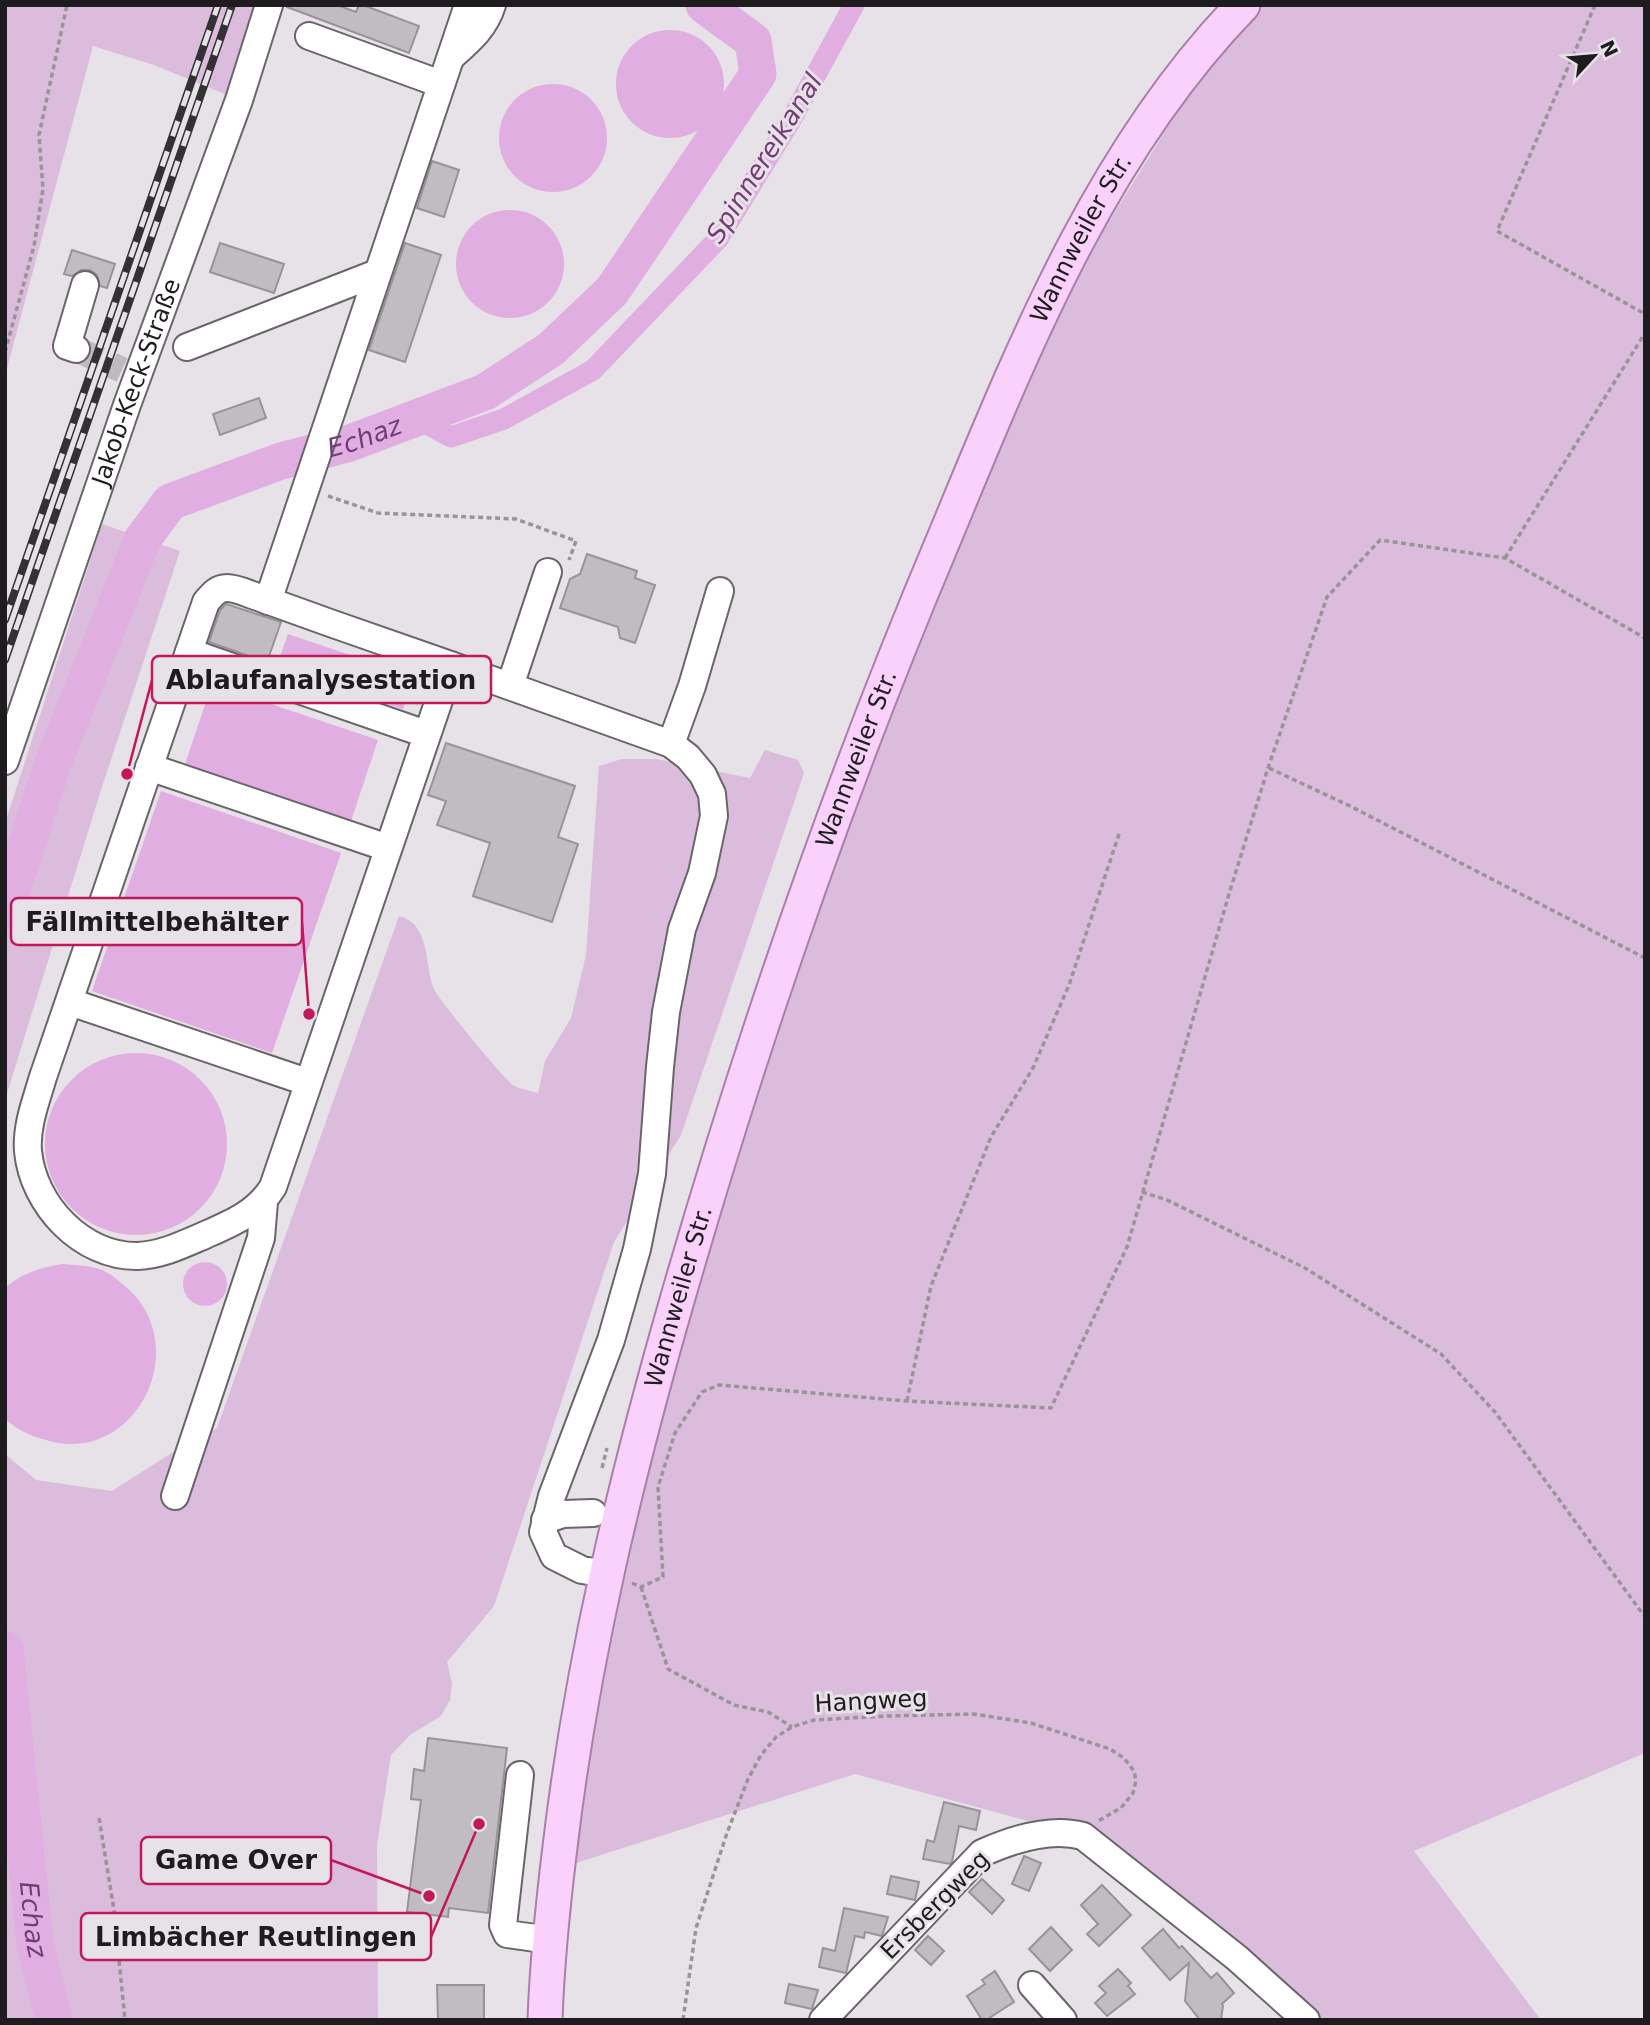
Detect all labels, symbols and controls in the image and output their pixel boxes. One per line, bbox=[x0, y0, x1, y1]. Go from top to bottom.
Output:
north arrow bbox=[1559, 21, 1629, 91]
text: N bbox=[1596, 37, 1623, 61]
water label: Spinnereikanal bbox=[700, 67, 828, 248]
street label: Wannweiler Str. bbox=[1025, 149, 1138, 327]
street label: Jakob-Keck-Straße bbox=[86, 275, 186, 491]
water label: Echaz bbox=[324, 409, 407, 463]
callout: Ablaufanalysestation bbox=[152, 656, 491, 703]
text: Ablaufanalysestation bbox=[166, 665, 476, 695]
street label: Wannweiler Str. bbox=[810, 666, 903, 851]
callout: Fällmittelbehälter bbox=[11, 898, 302, 945]
text: Fällmittelbehälter bbox=[25, 907, 289, 937]
street label: Wannweiler Str. bbox=[639, 1203, 718, 1391]
street label: Hangweg bbox=[814, 1684, 928, 1718]
callout: Game Over bbox=[141, 1837, 331, 1884]
text: Game Over bbox=[155, 1845, 317, 1875]
street label: Ersbergweg bbox=[875, 1845, 995, 1965]
water label: Echaz bbox=[14, 1880, 53, 1962]
callout: Limbächer Reutlingen bbox=[81, 1913, 431, 1960]
text: Limbächer Reutlingen bbox=[95, 1922, 417, 1952]

